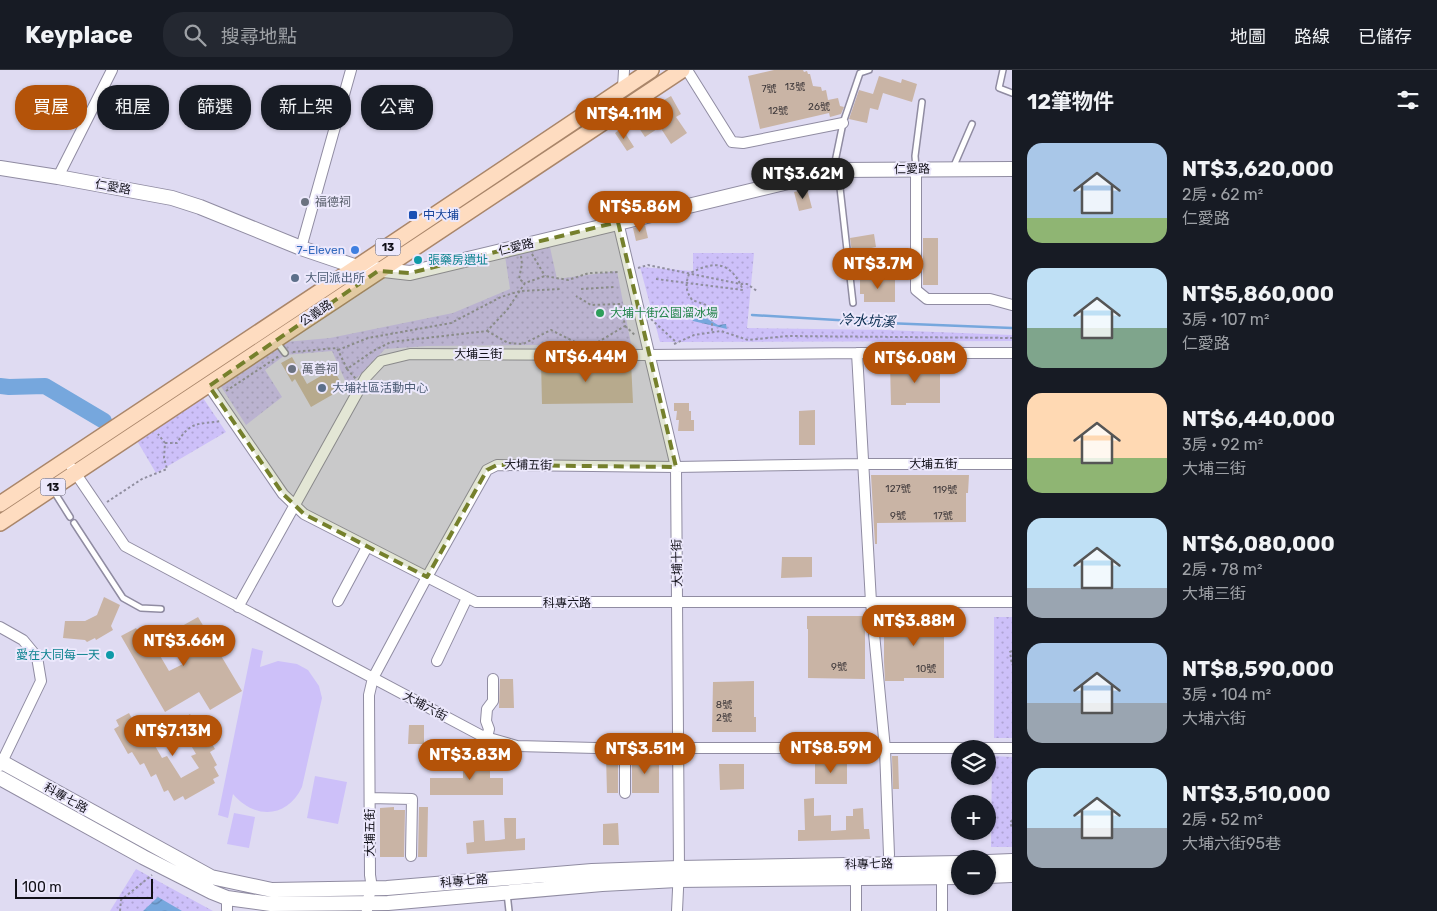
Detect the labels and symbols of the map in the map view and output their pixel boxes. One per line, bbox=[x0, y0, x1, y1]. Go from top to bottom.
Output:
house number: 13號 bbox=[785, 81, 805, 93]
house number: 7號 bbox=[761, 83, 777, 95]
pin: NT$4.11M bbox=[572, 98, 676, 140]
house number: 26號 bbox=[808, 101, 830, 113]
house number: 12號 bbox=[768, 105, 788, 117]
pin: NT$3.62M bbox=[751, 158, 855, 200]
street label: 仁愛路 bbox=[894, 162, 930, 176]
street label: 仁愛路 bbox=[94, 177, 132, 197]
pin: NT$5.86M bbox=[588, 190, 692, 233]
place label: 福德祠 bbox=[315, 195, 351, 209]
marker: 福德祠 bbox=[299, 196, 311, 208]
place label: 中大埔 bbox=[423, 208, 459, 222]
marker: 中大埔 bbox=[407, 209, 419, 221]
street label: 仁愛路 bbox=[497, 236, 535, 258]
road number: 13 bbox=[376, 238, 400, 256]
place label: 7-Eleven bbox=[296, 243, 345, 257]
marker: 7-Eleven bbox=[349, 244, 361, 256]
pin: NT$3.7M bbox=[832, 248, 924, 290]
place label: 張藥房遺址 bbox=[428, 253, 488, 267]
marker: 張藥房遺址 bbox=[412, 254, 424, 266]
place label: 大同派出所 bbox=[305, 271, 365, 285]
marker: 大同派出所 bbox=[289, 272, 301, 284]
street label: 公義路 bbox=[297, 297, 335, 329]
place label: 大埔十街公園溜冰場 bbox=[610, 306, 718, 320]
marker: 大埔十街公園溜冰場 bbox=[594, 307, 606, 319]
water label: 冷水坑溪 bbox=[839, 311, 897, 331]
pin: NT$6.44M bbox=[534, 340, 638, 383]
pin: NT$6.08M bbox=[863, 342, 967, 384]
street label: 大埔三街 bbox=[454, 347, 502, 361]
place label: 萬善祠 bbox=[302, 362, 338, 376]
marker: 萬善祠 bbox=[286, 363, 298, 375]
place label: 大埔社區活動中心 bbox=[332, 381, 428, 395]
marker: 大埔社區活動中心 bbox=[316, 382, 328, 394]
street label: 大埔五街 bbox=[909, 457, 957, 471]
street label: 大埔五街 bbox=[504, 458, 552, 472]
road number: 13 bbox=[40, 478, 66, 496]
house number: 127號 bbox=[885, 483, 911, 495]
house number: 119號 bbox=[933, 484, 957, 496]
house number: 9號 bbox=[890, 510, 906, 522]
house number: 17號 bbox=[933, 510, 953, 522]
street label: 大埔十街 bbox=[670, 539, 684, 587]
street label: 科專六路 bbox=[543, 596, 591, 610]
pin: NT$3.88M bbox=[862, 604, 966, 647]
pin: NT$3.66M bbox=[132, 624, 236, 667]
place label: 愛在大同每一天 bbox=[16, 648, 100, 662]
marker: 愛在大同每一天 bbox=[104, 649, 116, 661]
house number: 9號 bbox=[831, 661, 847, 673]
house number: 10號 bbox=[916, 663, 936, 675]
street label: 大埔六街 bbox=[401, 689, 449, 723]
house number: 8號 bbox=[716, 699, 732, 711]
house number: 2號 bbox=[716, 712, 732, 724]
pin: NT$7.13M bbox=[121, 714, 225, 757]
pin: NT$3.51M bbox=[593, 732, 697, 775]
pin: NT$8.59M bbox=[779, 732, 883, 774]
pin: NT$3.83M bbox=[418, 738, 522, 781]
street label: 科專七路 bbox=[42, 780, 90, 816]
street label: 大埔五街 bbox=[363, 809, 377, 857]
street label: 科專七路 bbox=[845, 857, 893, 871]
street label: 科專七路 bbox=[439, 872, 489, 890]
scale bar bbox=[15, 876, 152, 899]

